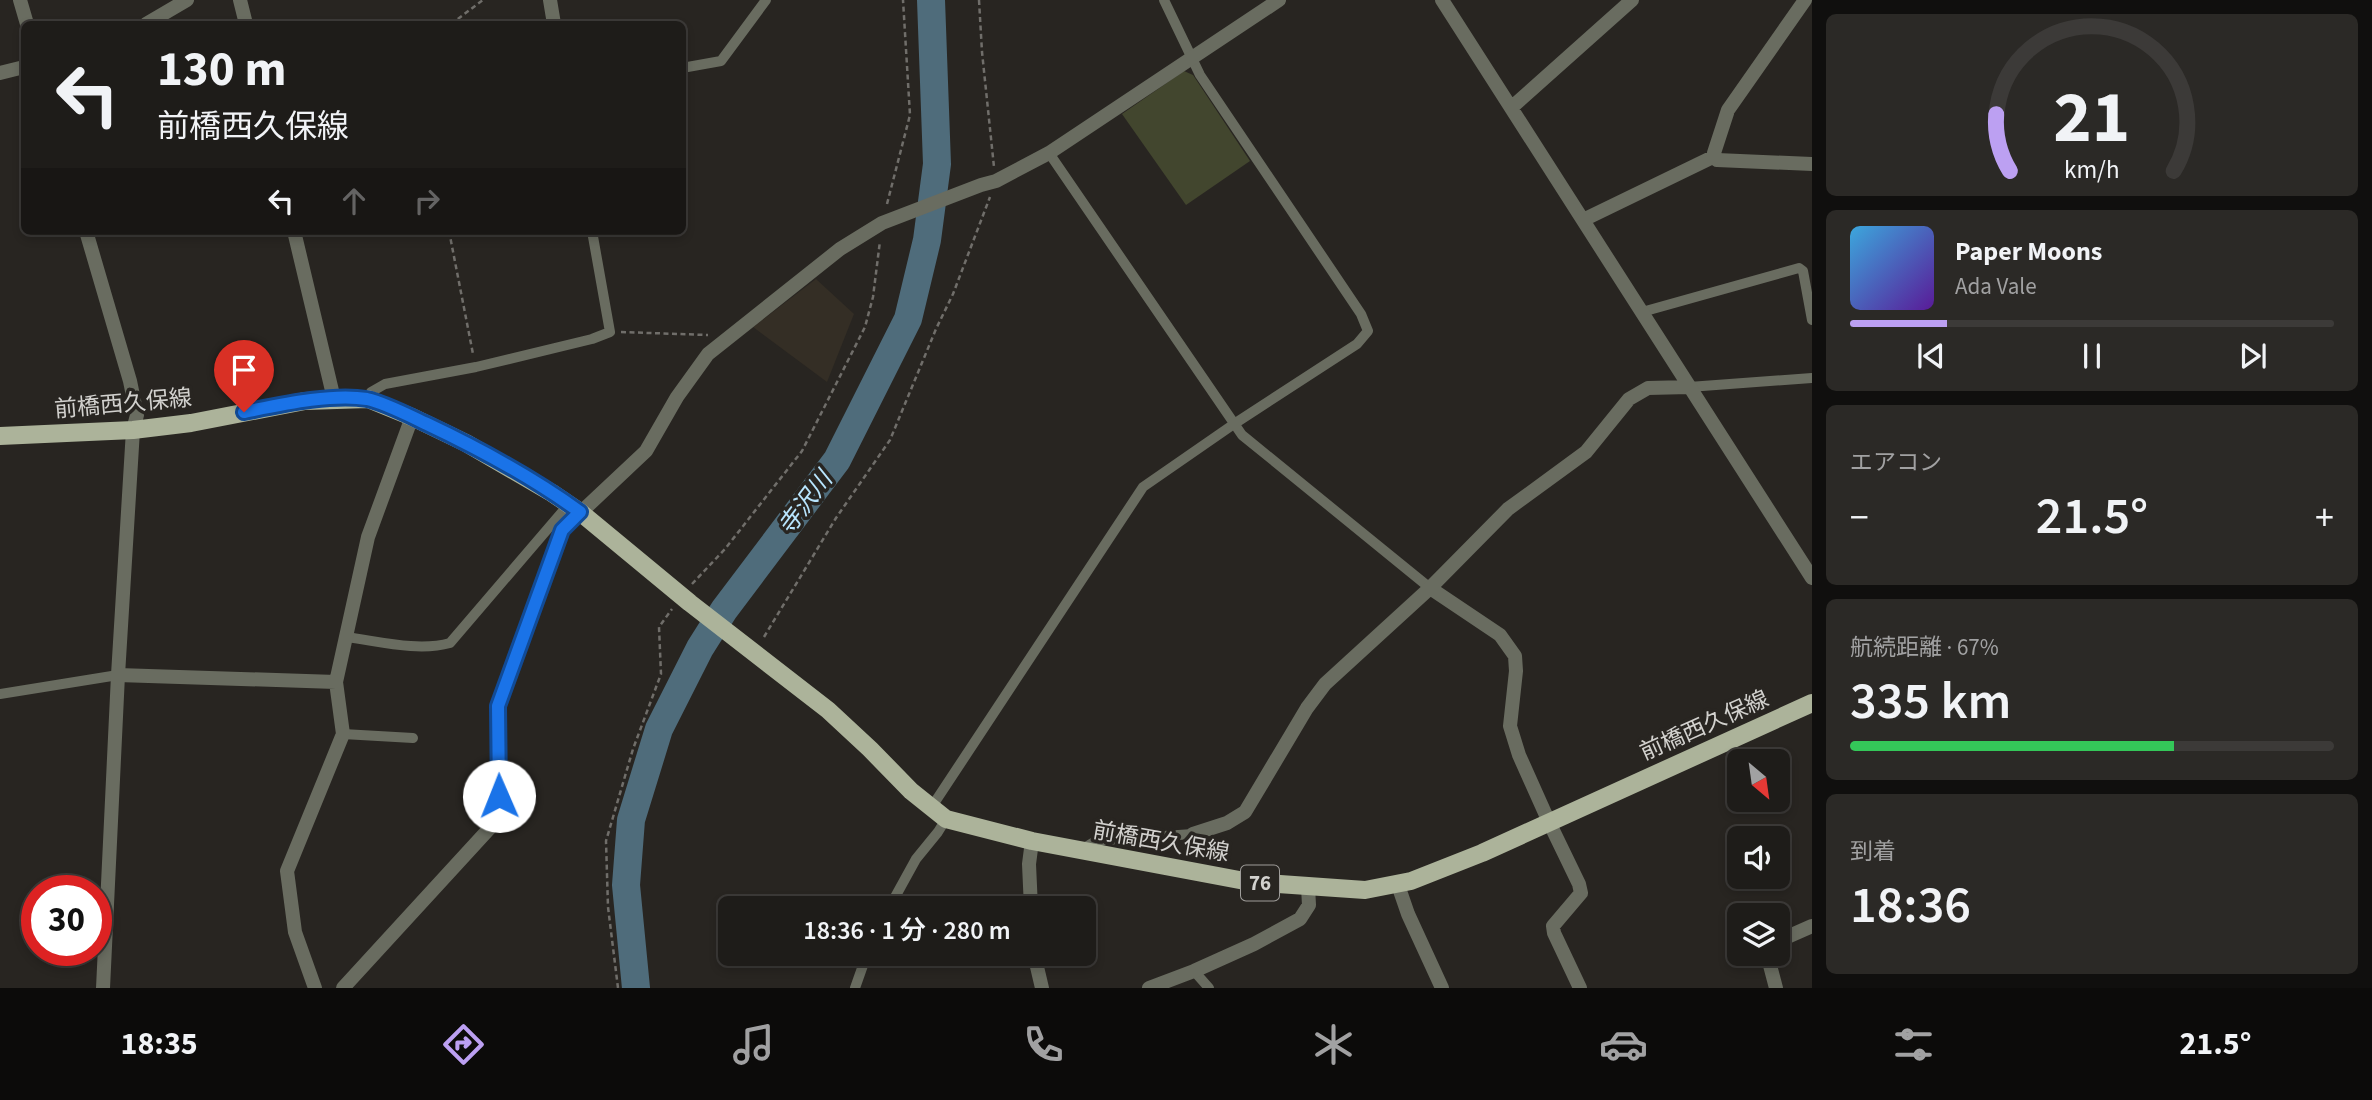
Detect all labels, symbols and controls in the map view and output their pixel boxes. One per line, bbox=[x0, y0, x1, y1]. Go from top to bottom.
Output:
text: 130 m bbox=[157, 35, 286, 105]
icon: left bbox=[42, 49, 133, 140]
text: 21 bbox=[2054, 66, 2130, 170]
text: 前橋西久保線 bbox=[157, 104, 349, 150]
text: km/h bbox=[2064, 152, 2120, 188]
icon: left bbox=[262, 182, 300, 220]
icon: ahead bbox=[335, 182, 373, 220]
icon: right bbox=[408, 182, 446, 220]
text: Paper Moons bbox=[1955, 233, 2102, 270]
text: Ada Vale bbox=[1955, 270, 2037, 303]
icon: previous bbox=[1912, 337, 1950, 375]
icon: pause bbox=[2073, 337, 2111, 375]
icon: next bbox=[2234, 337, 2272, 375]
pin bbox=[214, 340, 274, 412]
icon: arrive bbox=[225, 351, 263, 389]
street label: 前橋西久保線 bbox=[53, 381, 193, 426]
text: エアコン bbox=[1850, 446, 1942, 479]
water label: 寺沢川 bbox=[770, 462, 843, 543]
text: 21.5° bbox=[2036, 480, 2148, 554]
text: − bbox=[1850, 491, 1869, 545]
text: + bbox=[2315, 491, 2334, 545]
text: 航続距離 · 67% bbox=[1850, 631, 1999, 664]
text: 335 km bbox=[1850, 665, 2011, 739]
street label: 前橋西久保線 bbox=[1634, 682, 1774, 769]
north arrow bbox=[1727, 749, 1790, 812]
map controls bbox=[1727, 749, 1790, 966]
position arrow bbox=[462, 759, 536, 833]
street label: 前橋西久保線 bbox=[1090, 813, 1232, 870]
button: sound bbox=[1727, 826, 1790, 889]
text: 到着 bbox=[1850, 835, 1896, 868]
road number: 76 bbox=[1241, 866, 1279, 900]
text: 18:36 bbox=[1850, 869, 1971, 943]
speed limit sign: 30 bbox=[21, 875, 112, 966]
button: layers bbox=[1727, 903, 1790, 966]
text: 18:36 · 1 分 · 280 m bbox=[803, 912, 1011, 949]
icon: directions bbox=[439, 1020, 488, 1069]
icon: music bbox=[729, 1020, 778, 1069]
icon: phone bbox=[1019, 1020, 1068, 1069]
icon: climate bbox=[1309, 1020, 1358, 1069]
icon: car bbox=[1599, 1020, 1648, 1069]
icon: filters bbox=[1889, 1020, 1938, 1069]
text: 18:35 bbox=[121, 1021, 198, 1067]
text: 21.5° bbox=[2179, 1021, 2251, 1067]

